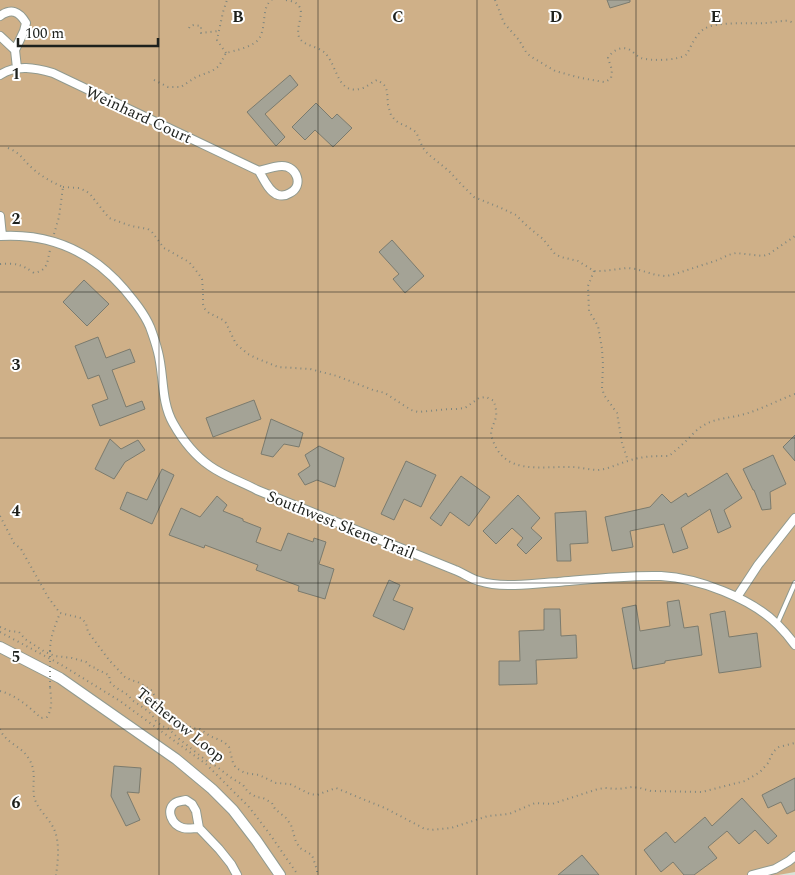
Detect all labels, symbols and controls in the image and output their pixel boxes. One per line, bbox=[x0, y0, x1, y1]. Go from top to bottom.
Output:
text: B bbox=[232, 5, 244, 29]
text: C bbox=[392, 5, 404, 29]
text: D bbox=[550, 5, 563, 29]
text: E bbox=[711, 5, 721, 29]
scale bar bbox=[18, 15, 158, 47]
text: 100 m bbox=[25, 22, 64, 45]
text: 1 bbox=[12, 62, 20, 86]
street label: Weinhard Court bbox=[81, 80, 196, 150]
text: 2 bbox=[12, 207, 21, 231]
text: 3 bbox=[12, 353, 21, 377]
street label: Southwest Skene Trail bbox=[263, 484, 418, 566]
text: 4 bbox=[12, 499, 21, 523]
text: 5 bbox=[12, 645, 20, 669]
street label: Tetherow Loop bbox=[131, 681, 230, 768]
text: 6 bbox=[12, 791, 21, 815]

